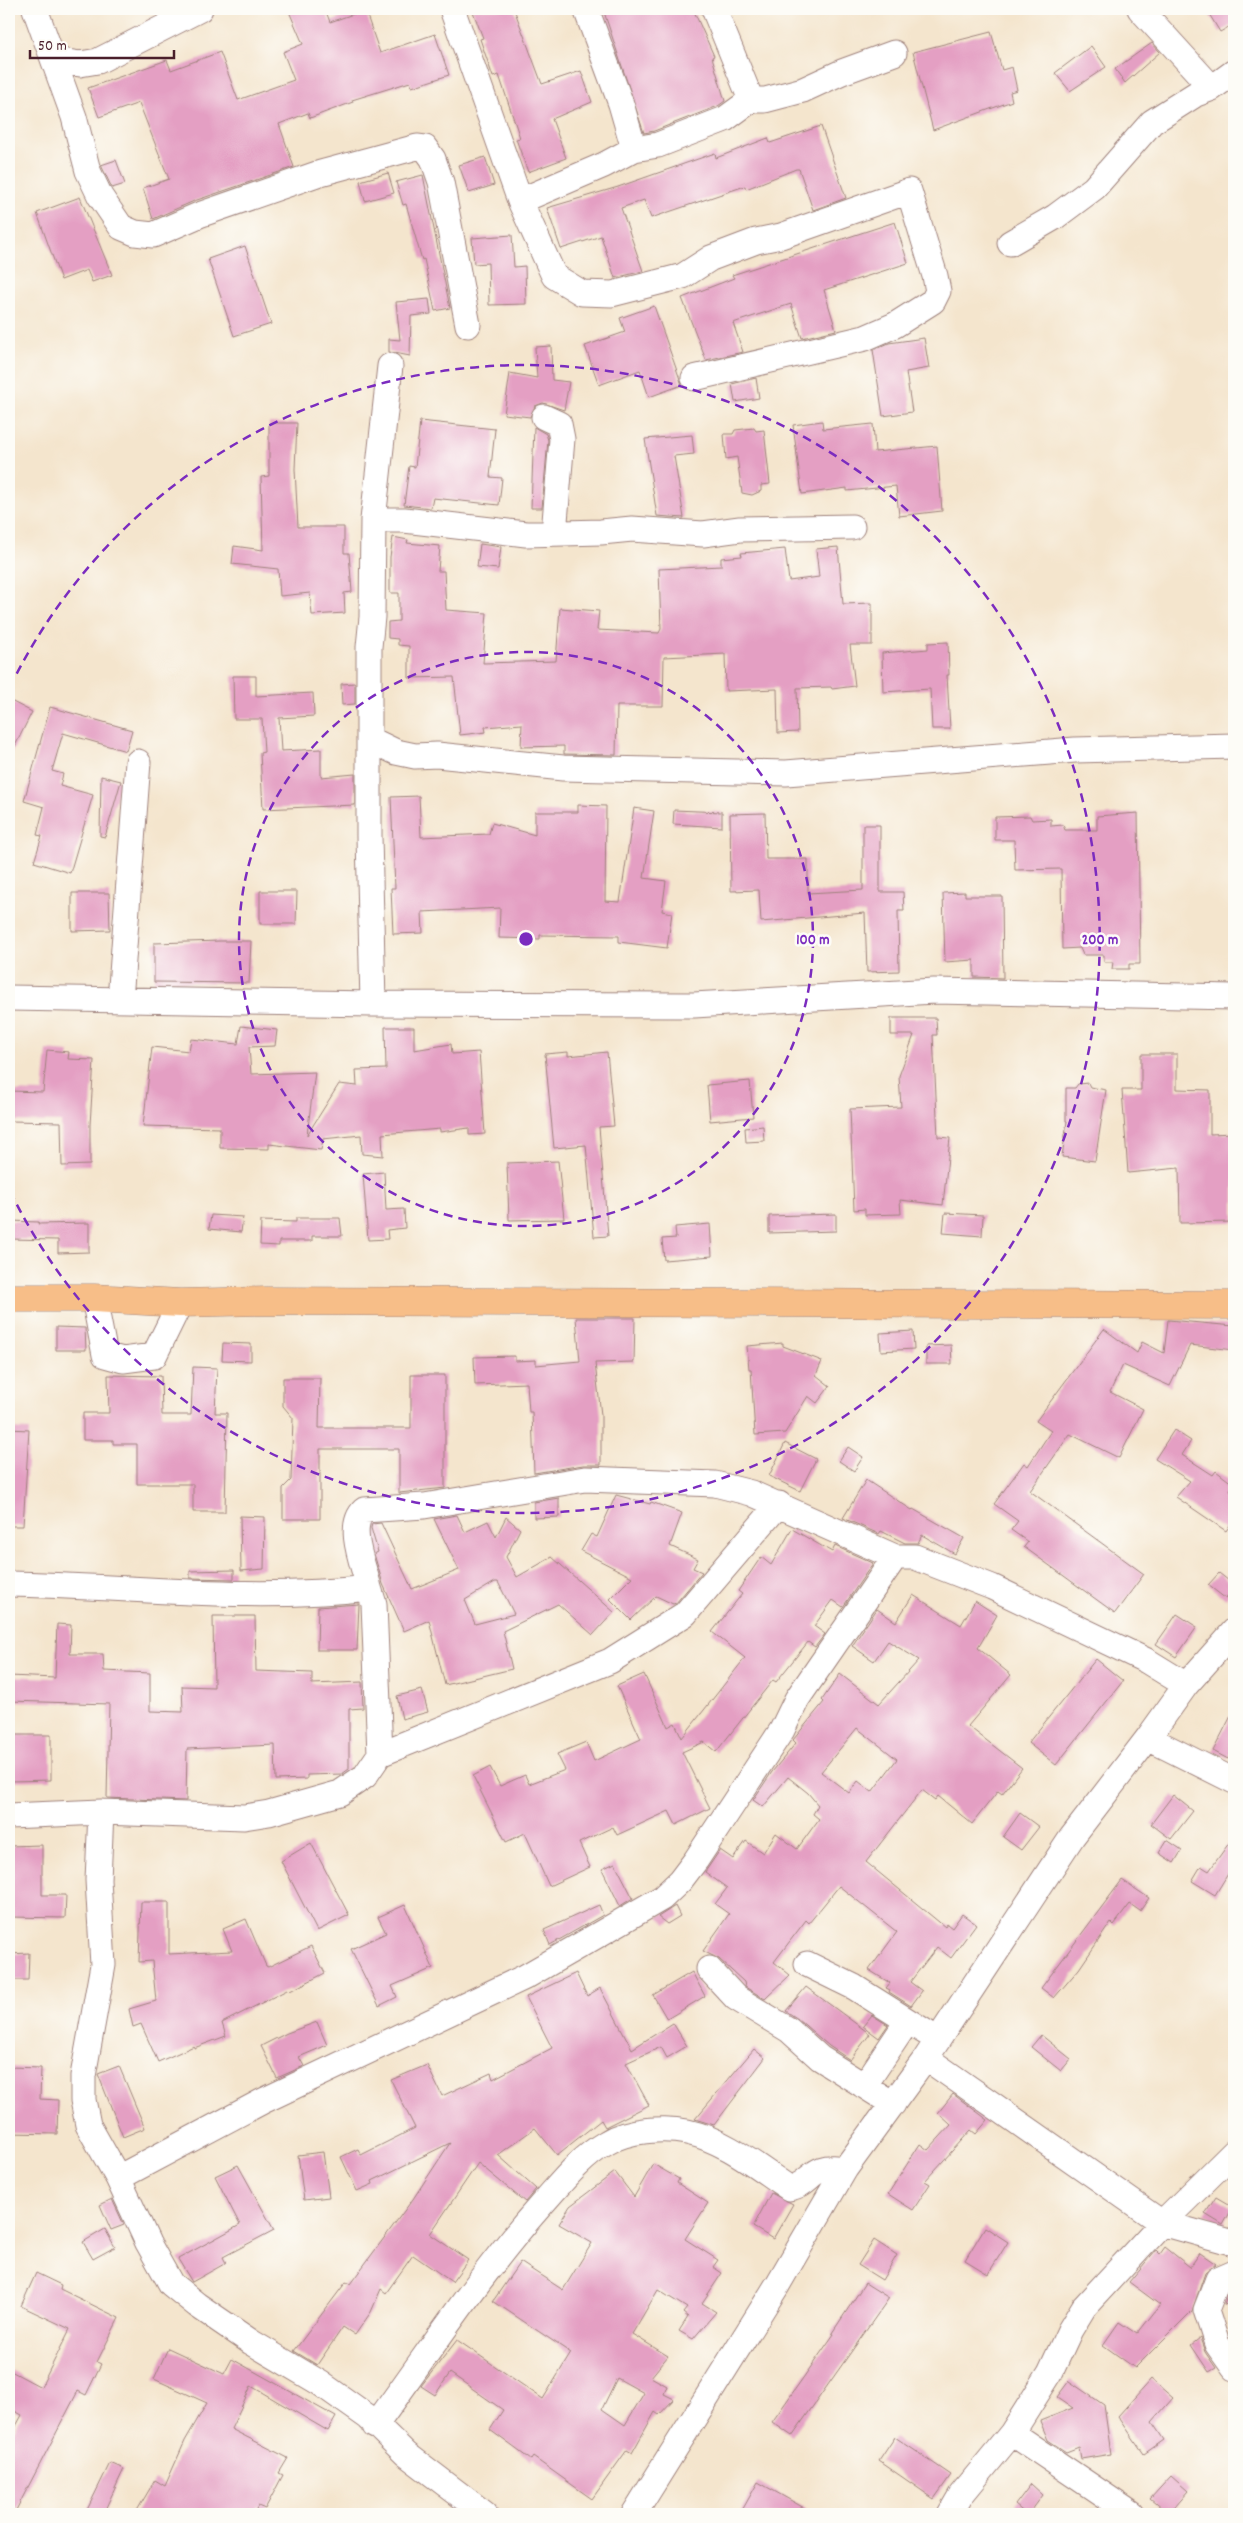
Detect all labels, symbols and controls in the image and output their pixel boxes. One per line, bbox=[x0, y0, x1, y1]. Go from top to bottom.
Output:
scale bar bbox=[30, 28, 174, 60]
text: 50 m bbox=[38, 36, 67, 58]
centre of rings bbox=[517, 930, 535, 948]
text: 100 m bbox=[796, 930, 830, 952]
text: 200 m bbox=[1082, 930, 1118, 952]

